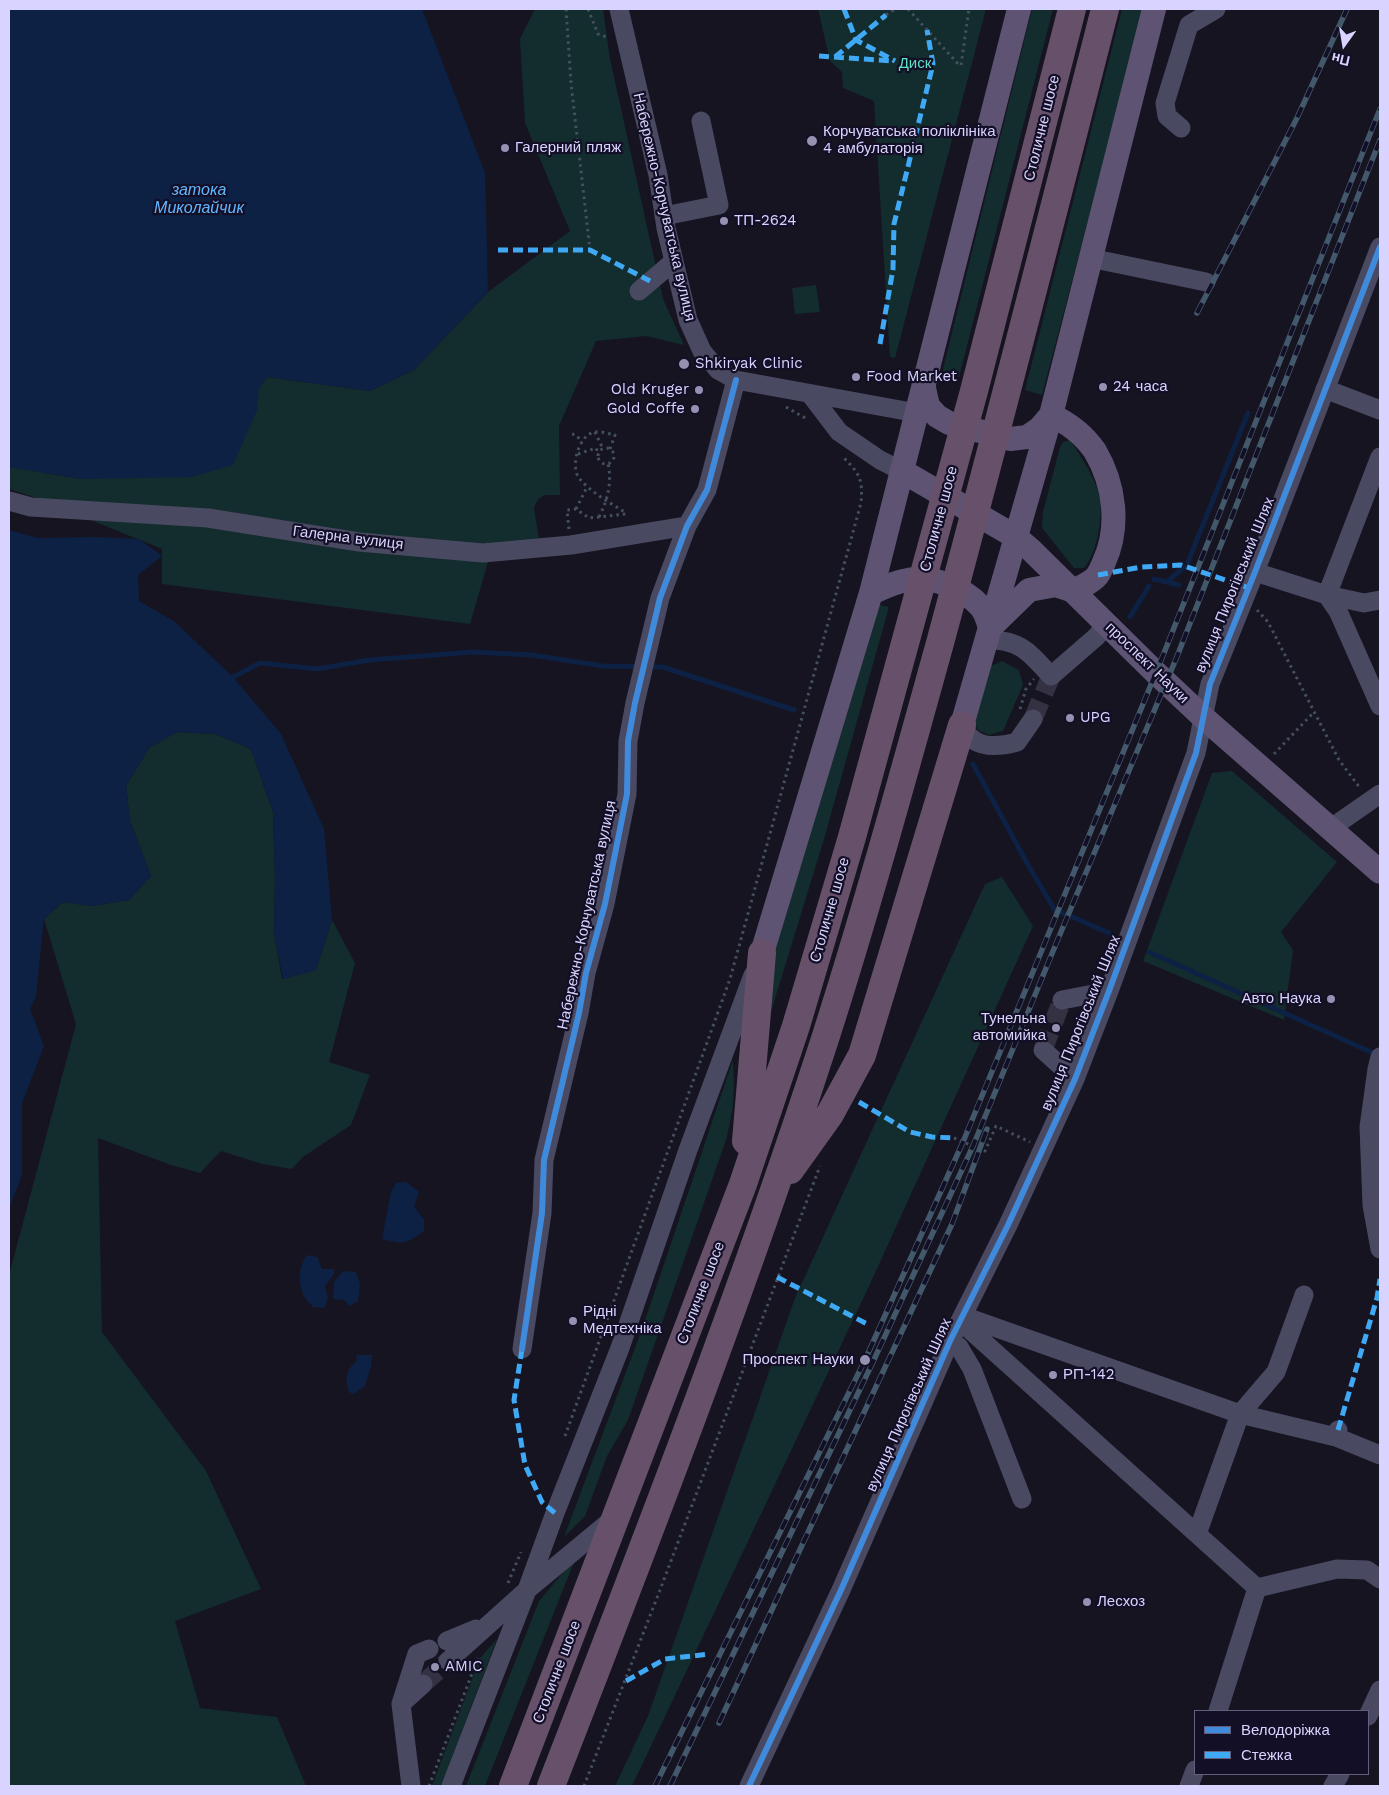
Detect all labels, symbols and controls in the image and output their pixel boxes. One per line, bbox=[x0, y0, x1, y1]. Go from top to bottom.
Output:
north arrow bbox=[1319, 20, 1369, 70]
text: Пн bbox=[1330, 50, 1351, 69]
park label: Диск bbox=[899, 55, 931, 73]
street label: Столичне шосе bbox=[1020, 73, 1064, 183]
street label: Набережно-Корчуватська вулиця bbox=[629, 91, 699, 323]
place label: Корчуватська поліклініка 4 амбулаторія bbox=[823, 123, 995, 158]
marker: Корчуватська поліклініка 4 амбулаторія bbox=[805, 134, 819, 148]
place label: Галерний пляж bbox=[515, 139, 621, 157]
marker: Галерний пляж bbox=[499, 142, 511, 154]
water label: затока Миколайчик bbox=[154, 180, 244, 218]
place label: ТП-2624 bbox=[734, 212, 796, 230]
marker: ТП-2624 bbox=[718, 215, 730, 227]
place label: Shkiryak Clinic bbox=[695, 355, 803, 373]
marker: Shkiryak Clinic bbox=[677, 357, 691, 371]
place label: Food Market bbox=[866, 368, 957, 386]
marker: Food Market bbox=[850, 371, 862, 383]
place label: 24 часа bbox=[1113, 378, 1168, 396]
place label: Old Kruger bbox=[611, 381, 689, 399]
marker: 24 часа bbox=[1097, 381, 1109, 393]
marker: Old Kruger bbox=[693, 384, 705, 396]
place label: Gold Coffe bbox=[607, 400, 685, 418]
marker: Gold Coffe bbox=[689, 403, 701, 415]
street label: Столичне шосе bbox=[916, 464, 962, 574]
street label: вулиця Пирогівський Шлях bbox=[1191, 494, 1279, 676]
street label: Галерна вулиця bbox=[292, 522, 404, 554]
street label: проспект Науки bbox=[1102, 619, 1192, 707]
place label: UPG bbox=[1080, 709, 1111, 727]
marker: UPG bbox=[1064, 712, 1076, 724]
street label: Набережно-Корчуватська вулиця bbox=[554, 799, 620, 1031]
street label: Столичне шосе bbox=[806, 855, 854, 965]
street label: вулиця Пирогівський Шлях bbox=[1037, 932, 1125, 1114]
place label: Авто Наука bbox=[1241, 990, 1321, 1008]
marker: Авто Наука bbox=[1325, 993, 1337, 1005]
place label: Тунельна автомийка bbox=[973, 1010, 1046, 1045]
marker: Тунельна автомийка bbox=[1050, 1022, 1062, 1034]
street label: Столичне шосе bbox=[673, 1239, 729, 1347]
place label: Рідні Медтехніка bbox=[583, 1303, 661, 1338]
marker: Рідні Медтехніка bbox=[567, 1315, 579, 1327]
street label: вулиця Пирогівський Шлях bbox=[863, 1315, 955, 1495]
place label: Проспект Науки bbox=[742, 1351, 854, 1369]
marker: Проспект Науки bbox=[858, 1353, 872, 1367]
place label: РП-142 bbox=[1063, 1366, 1115, 1384]
marker: РП-142 bbox=[1047, 1369, 1059, 1381]
place label: Лесхоз bbox=[1097, 1593, 1145, 1611]
marker: Лесхоз bbox=[1081, 1596, 1093, 1608]
street label: Столичне шосе bbox=[529, 1618, 585, 1726]
place label: AMIC bbox=[445, 1658, 482, 1676]
marker: AMIC bbox=[429, 1661, 441, 1673]
legend bbox=[1194, 1710, 1369, 1775]
text: Велодоріжка bbox=[1241, 1721, 1330, 1739]
text: Стежка bbox=[1241, 1746, 1292, 1764]

